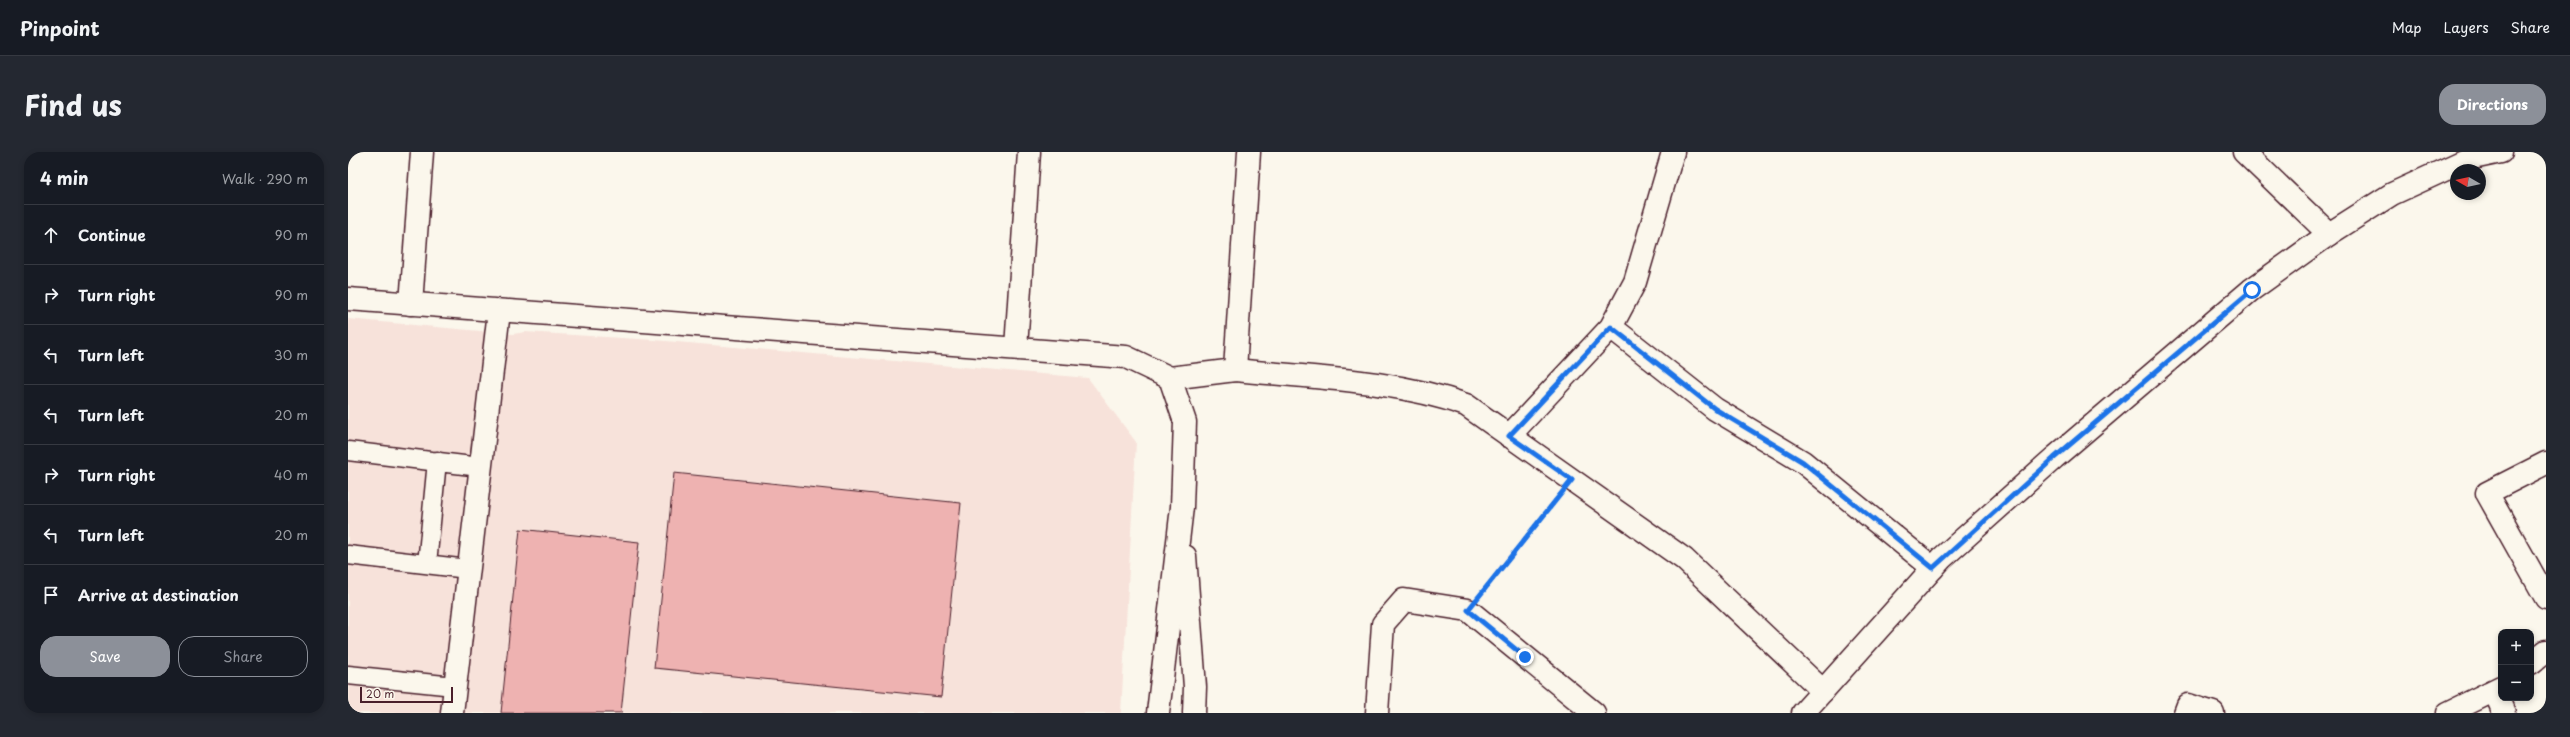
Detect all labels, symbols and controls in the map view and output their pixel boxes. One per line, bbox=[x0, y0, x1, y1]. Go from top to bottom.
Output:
text: Pinpoint bbox=[20, 14, 100, 42]
text: Map bbox=[2392, 17, 2422, 38]
text: Layers bbox=[2444, 17, 2489, 38]
text: Share bbox=[2511, 17, 2550, 38]
text: Find us bbox=[24, 83, 122, 126]
button: Directions bbox=[2439, 84, 2546, 125]
north arrow bbox=[2450, 164, 2486, 200]
text: 4 min bbox=[40, 165, 88, 191]
text: Walk · 290 m bbox=[222, 169, 308, 188]
text: Continue bbox=[78, 223, 146, 246]
icon: ahead bbox=[40, 224, 62, 246]
text: 90 m bbox=[275, 225, 308, 244]
route start bbox=[2243, 281, 2261, 299]
text: Turn right bbox=[78, 283, 155, 306]
icon: right bbox=[40, 284, 62, 306]
text: 90 m bbox=[275, 285, 308, 304]
text: Turn left bbox=[78, 343, 144, 366]
icon: left bbox=[40, 344, 62, 366]
text: 30 m bbox=[274, 345, 308, 364]
text: Turn left bbox=[78, 403, 144, 426]
icon: left bbox=[40, 404, 62, 426]
text: 20 m bbox=[274, 405, 308, 424]
text: Turn right bbox=[78, 463, 155, 486]
icon: right bbox=[40, 464, 62, 486]
text: 40 m bbox=[274, 465, 308, 484]
text: Turn left bbox=[78, 523, 144, 546]
icon: left bbox=[40, 524, 62, 546]
text: 20 m bbox=[274, 525, 308, 544]
text: Arrive at destination bbox=[78, 583, 239, 606]
icon: arrive bbox=[40, 584, 62, 606]
map controls bbox=[2498, 629, 2534, 701]
button: + bbox=[2498, 629, 2534, 665]
button: Save bbox=[40, 636, 170, 677]
button: Share bbox=[178, 636, 308, 677]
route end bbox=[1516, 648, 1534, 666]
button: − bbox=[2498, 665, 2534, 701]
scale bar bbox=[360, 685, 453, 704]
text: 20 m bbox=[366, 685, 394, 702]

